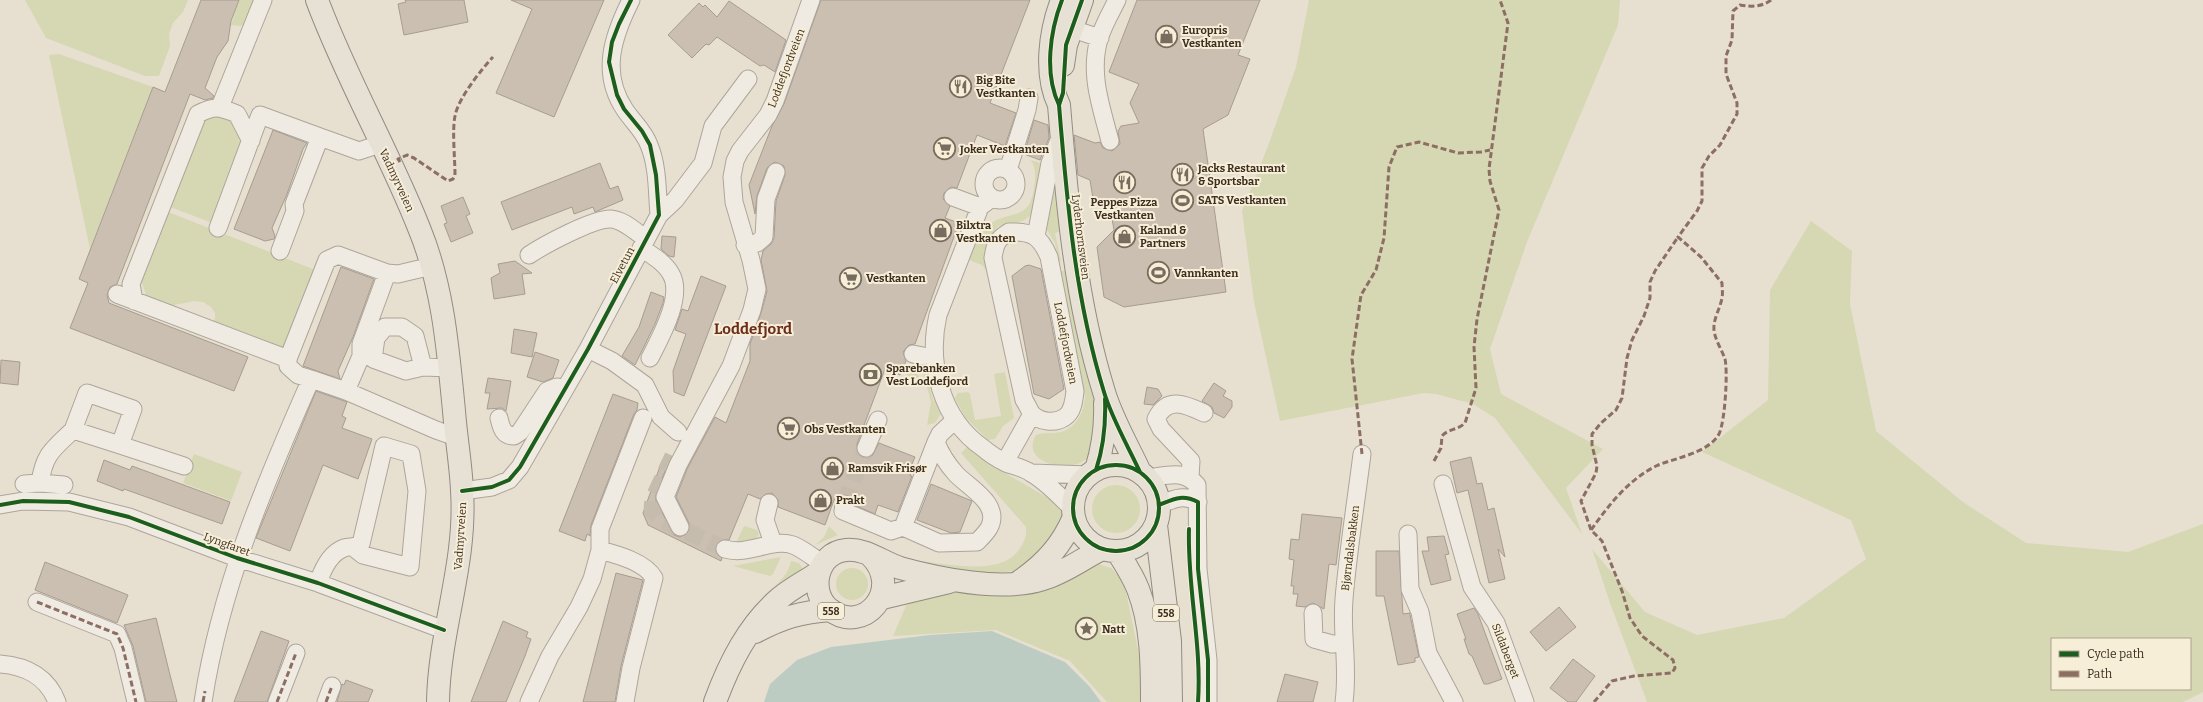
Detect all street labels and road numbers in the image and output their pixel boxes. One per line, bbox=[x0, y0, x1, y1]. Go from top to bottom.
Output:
street label: Loddefjordveien bbox=[765, 27, 807, 109]
street label: Vadmyrveien bbox=[376, 147, 417, 214]
street label: Lyderhornsveien bbox=[1069, 194, 1092, 281]
street label: Elvetun bbox=[608, 245, 637, 286]
street label: Loddefjordveien bbox=[1051, 301, 1080, 385]
street label: Vadmyrveien bbox=[452, 502, 469, 570]
street label: Bjørndalsbakken bbox=[1339, 505, 1362, 592]
street label: Lyngfaret bbox=[202, 530, 252, 559]
road number: 558 bbox=[818, 603, 844, 619]
road number: 558 bbox=[1153, 605, 1179, 621]
street label: Sildaberget bbox=[1489, 622, 1522, 681]

